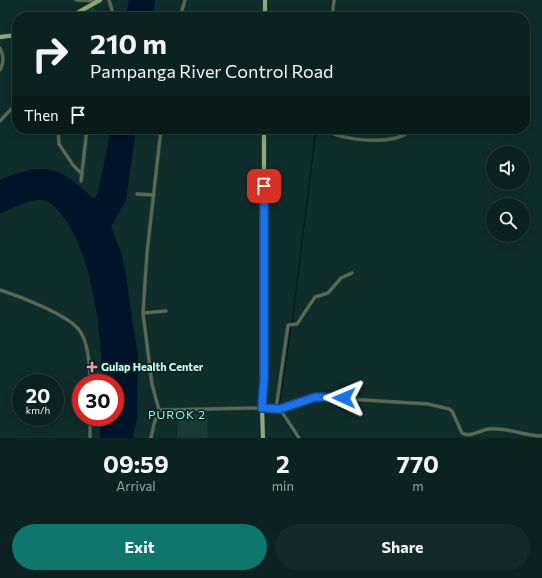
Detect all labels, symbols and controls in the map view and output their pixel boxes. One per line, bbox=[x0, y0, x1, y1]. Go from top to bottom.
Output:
text: 210 m bbox=[90, 26, 167, 60]
icon: right bbox=[24, 28, 76, 80]
text: Pampanga River Control Road bbox=[90, 60, 333, 82]
icon: arrive bbox=[67, 104, 89, 126]
text: Then bbox=[24, 106, 59, 124]
map controls bbox=[486, 146, 530, 242]
button: sound bbox=[486, 146, 530, 190]
pin bbox=[247, 169, 281, 203]
icon: arrive bbox=[253, 175, 275, 197]
button: search bbox=[486, 198, 530, 242]
place label: Gulap Health Center bbox=[101, 360, 204, 373]
marker: Gulap Health Center bbox=[86, 361, 98, 373]
speed limit sign: 30 bbox=[72, 374, 124, 426]
position arrow bbox=[323, 377, 365, 419]
text: 20 bbox=[26, 383, 50, 407]
text: km/h bbox=[26, 404, 50, 416]
district label: PUROK 2 bbox=[148, 407, 206, 421]
text: 09:59 bbox=[103, 449, 169, 478]
text: 2 bbox=[276, 449, 290, 478]
text: 770 bbox=[397, 449, 439, 478]
text: Arrival bbox=[116, 478, 156, 494]
text: min bbox=[272, 478, 294, 494]
text: m bbox=[412, 478, 424, 494]
button: Exit bbox=[12, 524, 267, 570]
button: Share bbox=[275, 524, 530, 570]

